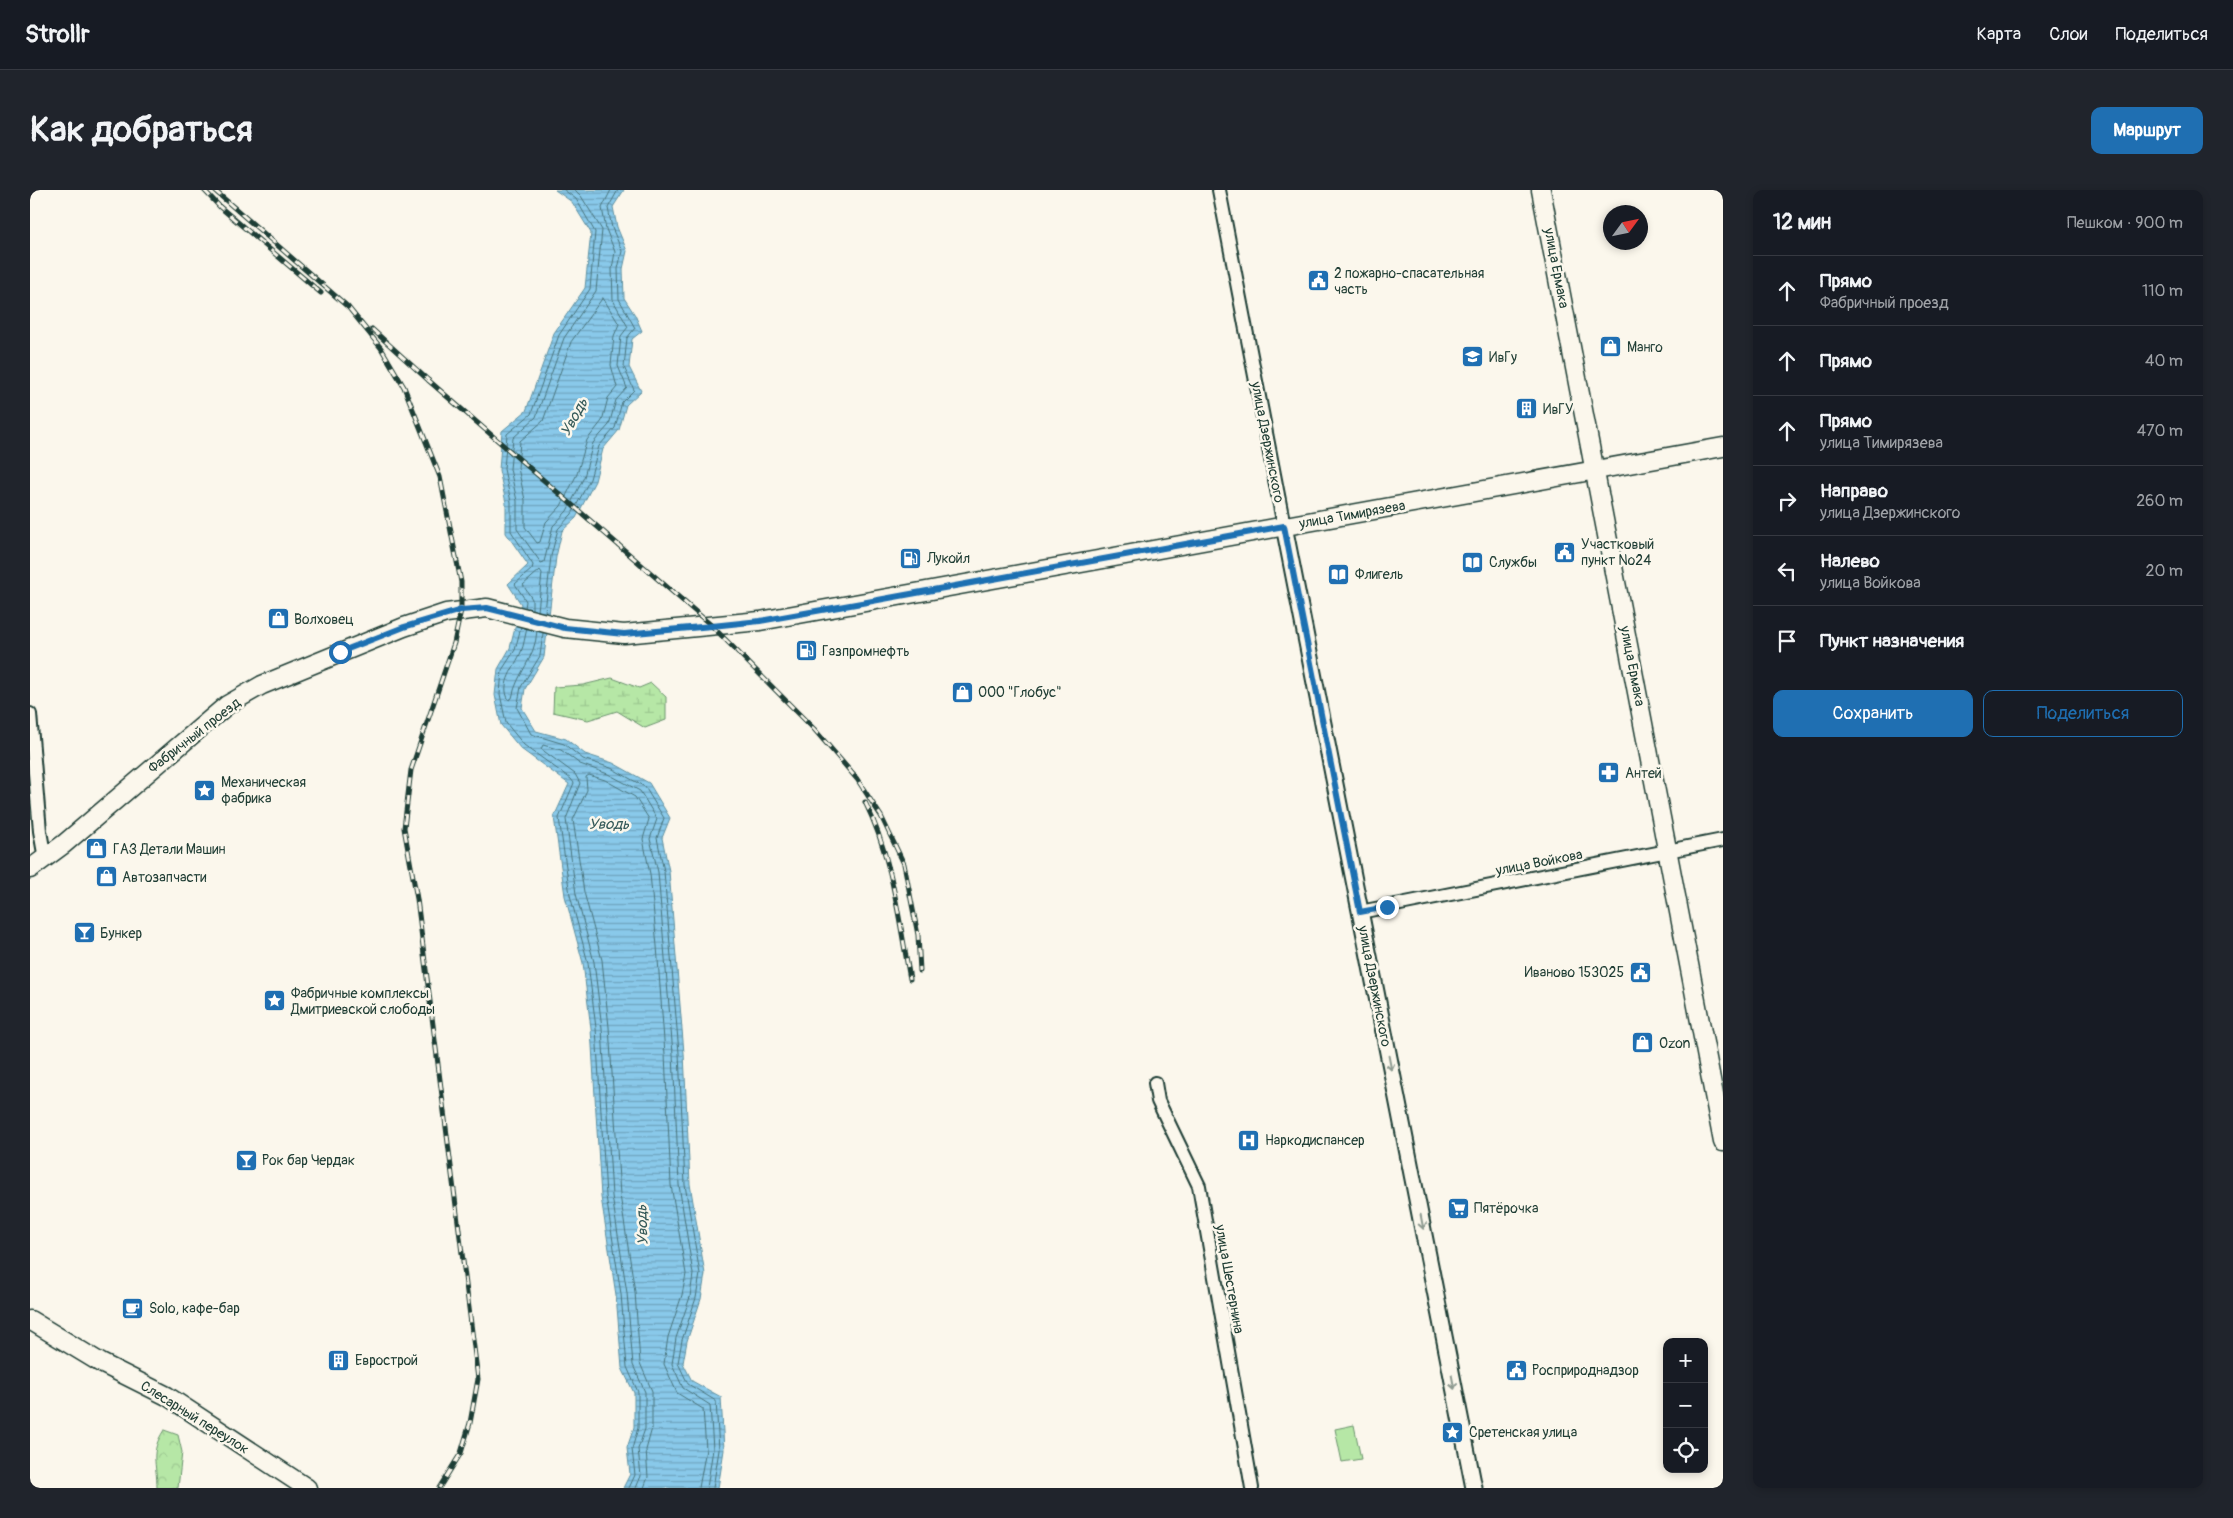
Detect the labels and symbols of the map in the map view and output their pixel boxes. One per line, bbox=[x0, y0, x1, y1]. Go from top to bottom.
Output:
north arrow bbox=[1603, 205, 1648, 250]
street label: улица Ермака bbox=[1540, 226, 1573, 310]
place label: 2 пожарно-спасательная часть bbox=[1334, 265, 1484, 298]
public building icon: 2 пожарно-спасательная часть bbox=[1306, 269, 1330, 293]
shop icon: Манго bbox=[1599, 335, 1623, 359]
place label: Манго bbox=[1627, 339, 1663, 356]
school or university icon: ИвГу bbox=[1461, 345, 1485, 369]
place label: ИвГу bbox=[1489, 349, 1517, 366]
street label: улица Дзержинского bbox=[1247, 379, 1288, 504]
water label: Уводь bbox=[556, 395, 593, 439]
building icon: ИвГУ bbox=[1515, 397, 1539, 421]
place label: ИвГУ bbox=[1543, 401, 1574, 418]
street label: улица Тимирязева bbox=[1297, 497, 1407, 532]
place label: Участковый пункт №24 bbox=[1581, 536, 1654, 569]
public building icon: Участковый пункт №24 bbox=[1553, 540, 1577, 564]
fuel station icon: Лукойл bbox=[899, 546, 923, 570]
place label: Лукойл bbox=[926, 550, 970, 567]
library icon: Службы bbox=[1461, 550, 1485, 574]
place label: Службы bbox=[1489, 554, 1537, 571]
library icon: Флигель bbox=[1327, 562, 1351, 586]
place label: Флигель bbox=[1355, 566, 1403, 583]
shop icon: Волховец bbox=[266, 607, 290, 631]
place label: Волховец bbox=[294, 611, 354, 628]
street label: улица Ермака bbox=[1616, 624, 1649, 708]
fuel station icon: Газпромнефть bbox=[794, 639, 818, 663]
route start bbox=[329, 641, 352, 664]
place label: Газпромнефть bbox=[822, 643, 910, 660]
shop icon: ООО "Глобус" bbox=[950, 680, 974, 704]
place label: ООО "Глобус" bbox=[978, 684, 1062, 701]
street label: Фабричный проезд bbox=[145, 694, 244, 777]
pharmacy icon: Антей bbox=[1597, 761, 1621, 785]
place label: Антей bbox=[1625, 765, 1662, 782]
place label: Механическая фабрика bbox=[221, 774, 306, 807]
place icon: Механическая фабрика bbox=[193, 778, 217, 802]
water label: Уводь bbox=[589, 815, 629, 834]
shop icon: ГАЗ Детали Машин bbox=[85, 837, 109, 861]
place label: ГАЗ Детали Машин bbox=[113, 841, 225, 858]
street label: улица Войкова bbox=[1493, 846, 1584, 879]
shop icon: Автозапчасти bbox=[94, 865, 118, 889]
place label: Автозапчасти bbox=[122, 869, 207, 886]
route end bbox=[1376, 896, 1399, 919]
bar icon: Бункер bbox=[72, 921, 96, 945]
street label: улица Дзержинского bbox=[1354, 923, 1395, 1048]
place label: Бункер bbox=[100, 925, 142, 942]
public building icon: Иваново 153025 bbox=[1628, 960, 1652, 984]
place label: Иваново 153025 bbox=[1524, 964, 1624, 981]
place label: Фабричные комплексы Дмитриевской слободы bbox=[290, 985, 435, 1018]
place icon: Фабричные комплексы Дмитриевской слободы bbox=[263, 989, 287, 1013]
shop icon: Ozon bbox=[1631, 1031, 1655, 1055]
place label: Ozon bbox=[1659, 1035, 1691, 1052]
one-way arrow bbox=[1386, 1055, 1395, 1071]
hospital icon: Наркодиспансер bbox=[1237, 1128, 1261, 1152]
place label: Наркодиспансер bbox=[1265, 1132, 1365, 1149]
bar icon: Рок бар Чердак bbox=[234, 1148, 258, 1172]
place label: Рок бар Чердак bbox=[262, 1152, 355, 1169]
supermarket icon: Пятёрочка bbox=[1446, 1196, 1470, 1220]
place label: Пятёрочка bbox=[1474, 1200, 1538, 1217]
water label: Уводь bbox=[632, 1204, 653, 1245]
one-way arrow bbox=[1417, 1214, 1427, 1230]
street label: улица Шестернина bbox=[1211, 1222, 1247, 1335]
cafe icon: Solo, кафе-бар bbox=[121, 1296, 145, 1320]
place label: Solo, кафе-бар bbox=[149, 1300, 240, 1317]
building icon: Еврострой bbox=[327, 1348, 351, 1372]
place label: Еврострой bbox=[355, 1352, 418, 1369]
public building icon: Росприроднадзор bbox=[1504, 1358, 1528, 1382]
place label: Росприроднадзор bbox=[1532, 1362, 1639, 1379]
one-way arrow bbox=[1449, 1373, 1458, 1389]
street label: Слесарный переулок bbox=[137, 1377, 252, 1458]
place icon: Сретенская улица bbox=[1441, 1420, 1465, 1444]
place label: Сретенская улица bbox=[1469, 1424, 1577, 1441]

